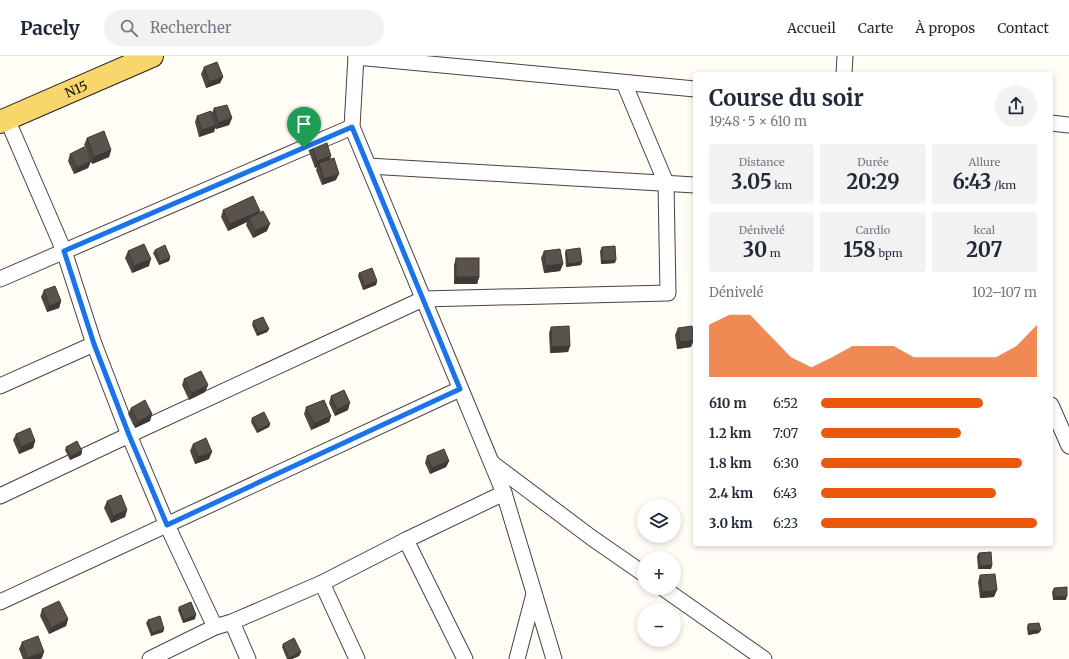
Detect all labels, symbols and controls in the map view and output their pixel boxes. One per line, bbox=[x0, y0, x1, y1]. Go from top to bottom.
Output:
search box bbox=[104, 10, 384, 46]
text: Pacely bbox=[20, 16, 80, 40]
icon: search bbox=[118, 17, 140, 39]
text: Rechercher bbox=[150, 18, 232, 37]
text: Accueil bbox=[787, 19, 836, 37]
text: Carte bbox=[858, 19, 893, 37]
text: À propos bbox=[915, 19, 975, 37]
text: Contact bbox=[997, 19, 1049, 37]
street label: N15 bbox=[62, 77, 90, 101]
text: Course du soir bbox=[709, 84, 864, 112]
button: share bbox=[995, 85, 1037, 127]
pin bbox=[287, 107, 321, 148]
icon: arrive bbox=[293, 113, 315, 135]
text: 19:48 · 5 × 610 m bbox=[709, 113, 807, 130]
text: Distance bbox=[739, 155, 785, 169]
text: Durée bbox=[857, 155, 889, 169]
text: Allure bbox=[968, 155, 1000, 169]
text: 3.05 bbox=[731, 169, 772, 194]
text: 20:29 bbox=[846, 169, 900, 194]
text: 6:43 bbox=[952, 169, 991, 194]
text: km bbox=[772, 178, 792, 192]
text: /km bbox=[991, 178, 1016, 192]
text: Dénivelé bbox=[739, 223, 785, 237]
text: Cardio bbox=[856, 223, 890, 237]
text: kcal bbox=[974, 223, 995, 237]
text: 30 bbox=[743, 237, 767, 262]
text: 158 bbox=[843, 237, 876, 262]
text: 207 bbox=[966, 237, 1002, 262]
text: m bbox=[767, 246, 781, 260]
text: bpm bbox=[876, 246, 903, 260]
text: Dénivelé bbox=[709, 284, 763, 301]
text: 102–107 m bbox=[972, 284, 1037, 301]
text: 610 m bbox=[709, 395, 746, 412]
text: 6:52 bbox=[773, 395, 798, 412]
text: 1.2 km bbox=[709, 425, 751, 442]
text: 7:07 bbox=[773, 425, 798, 442]
text: 1.8 km bbox=[709, 455, 752, 472]
text: 6:30 bbox=[773, 455, 799, 472]
text: 2.4 km bbox=[709, 485, 753, 502]
text: 6:43 bbox=[773, 485, 797, 502]
map controls bbox=[637, 499, 681, 647]
button: layers bbox=[637, 499, 681, 543]
text: 3.0 km bbox=[709, 515, 753, 532]
text: 6:23 bbox=[773, 515, 798, 532]
button: + bbox=[637, 551, 681, 595]
button: − bbox=[637, 603, 681, 647]

